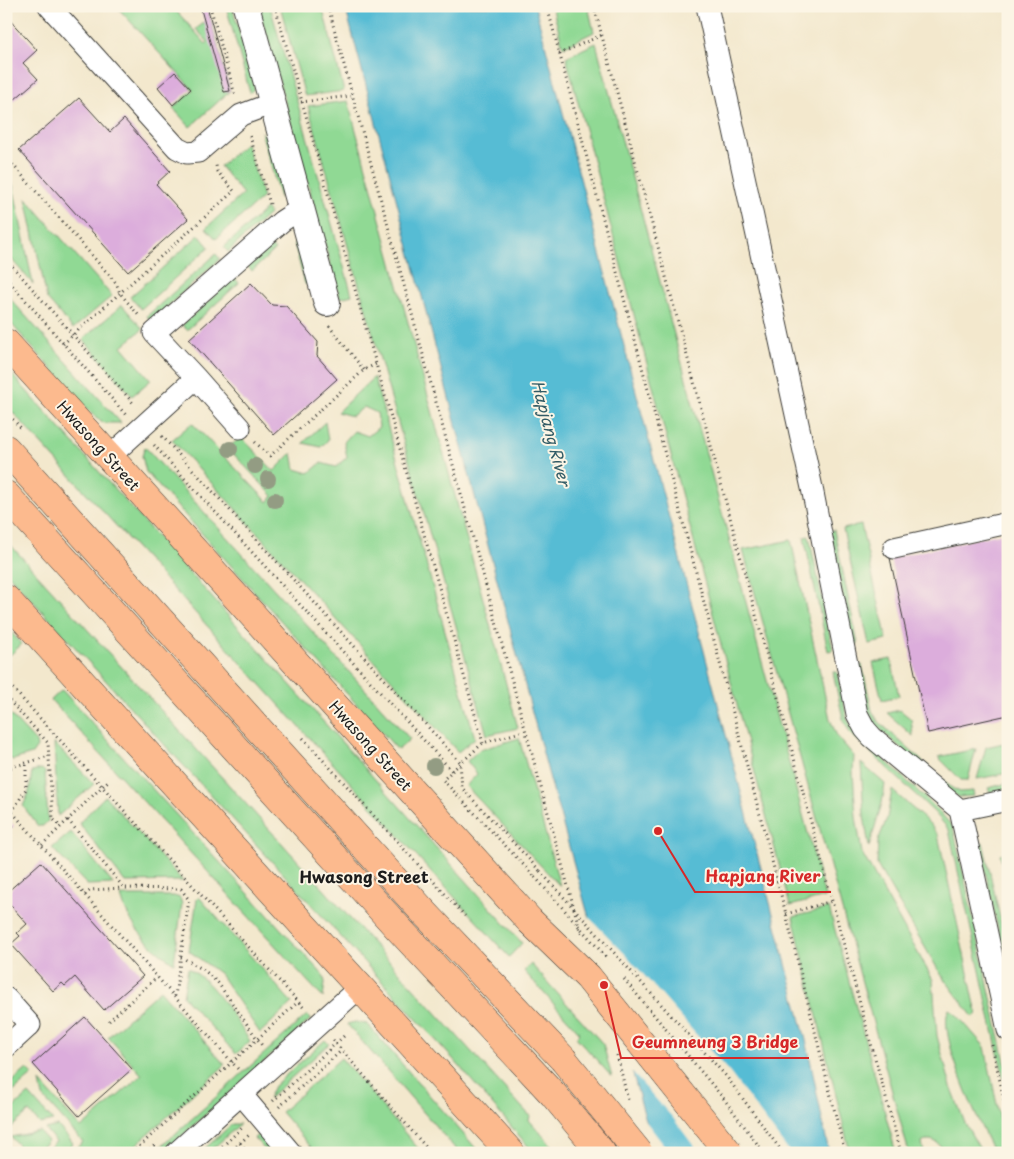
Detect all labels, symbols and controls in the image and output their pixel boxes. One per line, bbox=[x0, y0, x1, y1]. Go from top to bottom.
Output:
water label: Hapjang River bbox=[526, 377, 578, 491]
street label: Hwasong Street bbox=[52, 395, 146, 495]
street label: Hwasong Street bbox=[324, 695, 418, 795]
callout: Hapjang River bbox=[695, 861, 831, 892]
text: Hapjang River bbox=[706, 863, 821, 887]
district label: Hwasong Street bbox=[299, 864, 429, 888]
callout: Geumneung 3 Bridge bbox=[621, 1027, 809, 1058]
text: Geumneung 3 Bridge bbox=[632, 1029, 798, 1053]

